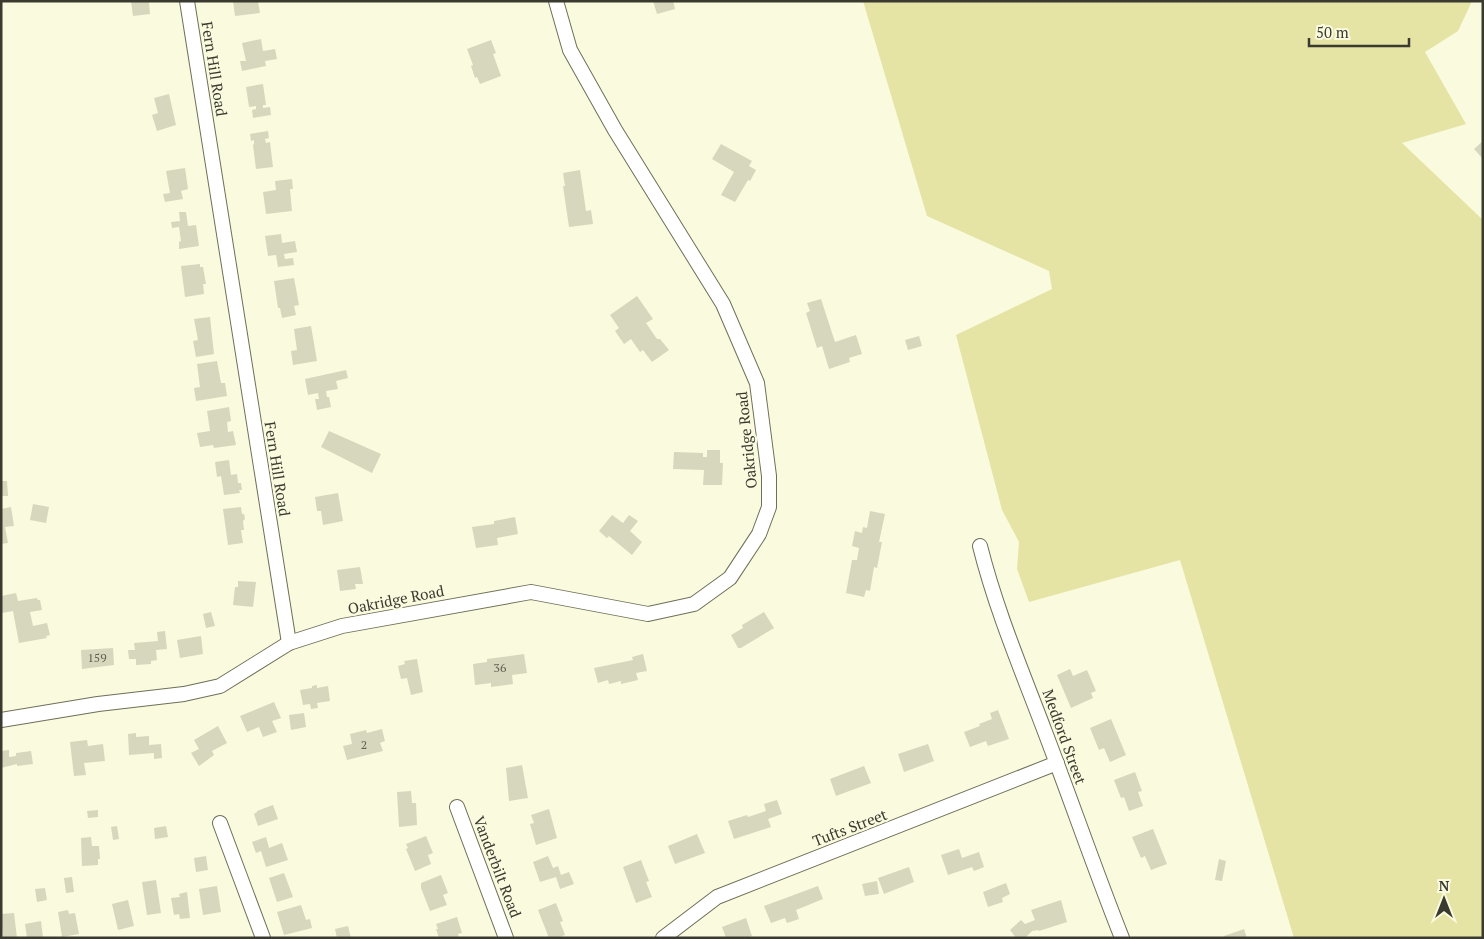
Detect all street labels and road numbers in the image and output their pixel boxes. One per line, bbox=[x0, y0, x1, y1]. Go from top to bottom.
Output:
street label: Fern Hill Road bbox=[198, 20, 232, 118]
street label: Oakridge Road bbox=[731, 391, 761, 490]
street label: Fern Hill Road bbox=[261, 420, 295, 518]
street label: Oakridge Road bbox=[346, 580, 446, 618]
street label: Medford Street bbox=[1038, 686, 1092, 787]
street label: Tufts Street bbox=[810, 804, 890, 850]
street label: Vanderbilt Road bbox=[469, 813, 526, 920]

